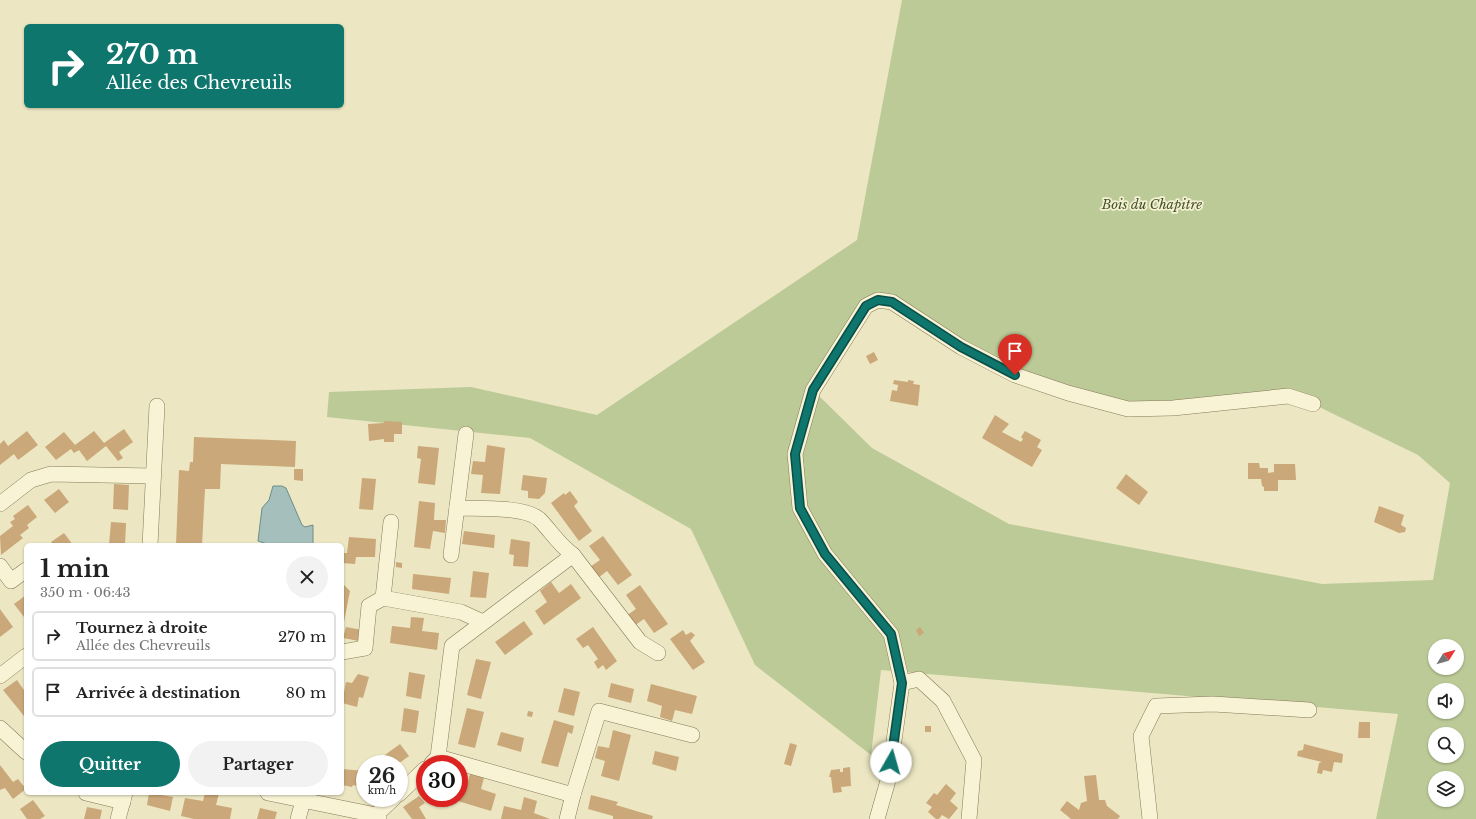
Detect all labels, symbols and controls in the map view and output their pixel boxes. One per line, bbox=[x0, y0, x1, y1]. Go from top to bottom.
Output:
text: 270 m bbox=[106, 37, 198, 72]
icon: right bbox=[40, 40, 92, 92]
text: Allée des Chevreuils bbox=[106, 72, 292, 94]
park label: Bois du Chapitre bbox=[1101, 196, 1202, 213]
pin bbox=[998, 334, 1032, 375]
icon: arrive bbox=[1004, 340, 1026, 362]
text: 1 min bbox=[40, 554, 110, 583]
button: close bbox=[286, 556, 328, 598]
text: 350 m · 06:43 bbox=[40, 584, 130, 601]
text: Tournez à droite bbox=[76, 618, 208, 637]
icon: right bbox=[42, 625, 64, 647]
text: 270 m bbox=[278, 627, 326, 646]
text: Allée des Chevreuils bbox=[76, 637, 210, 654]
north arrow bbox=[1428, 639, 1464, 675]
map controls bbox=[1428, 639, 1464, 807]
icon: arrive bbox=[42, 681, 64, 703]
text: Arrivée à destination bbox=[76, 683, 240, 702]
text: 80 m bbox=[286, 683, 326, 702]
button: sound bbox=[1428, 683, 1464, 719]
button: search bbox=[1428, 727, 1464, 763]
button: Quitter bbox=[40, 741, 180, 787]
button: Partager bbox=[188, 741, 328, 787]
position arrow bbox=[870, 741, 912, 783]
speed limit sign: 30 bbox=[416, 755, 468, 807]
text: 26 bbox=[369, 764, 395, 788]
button: layers bbox=[1428, 771, 1464, 807]
text: km/h bbox=[368, 784, 396, 797]

